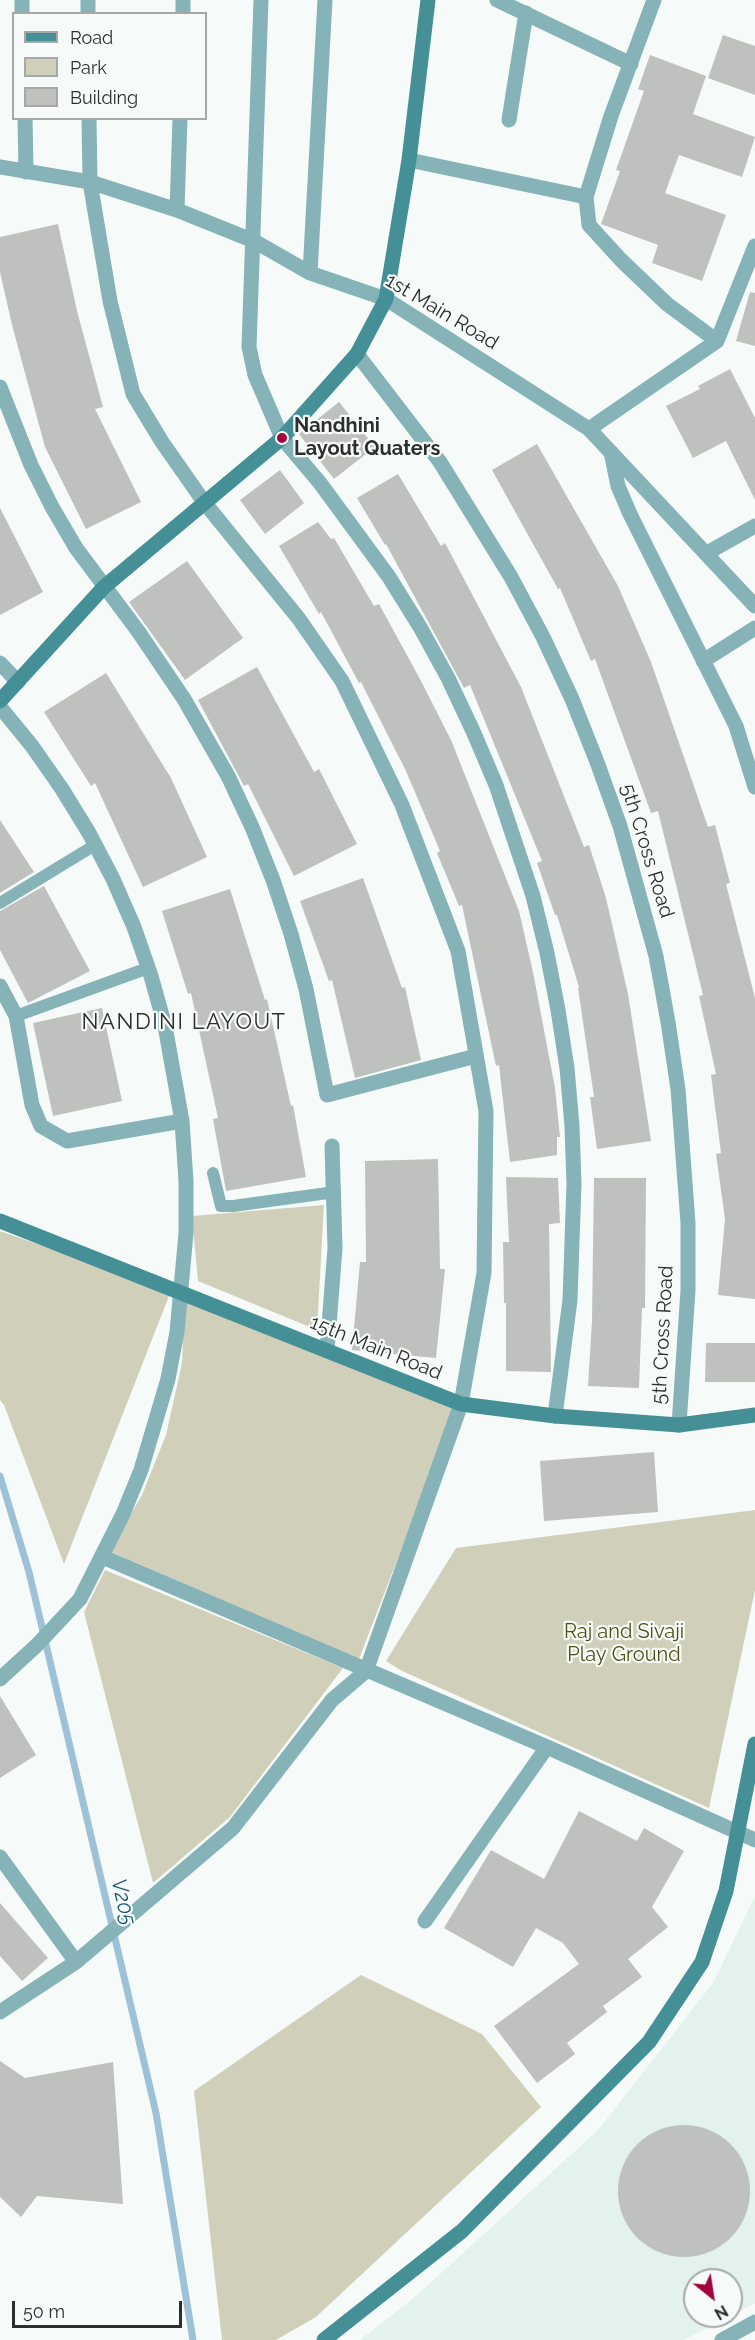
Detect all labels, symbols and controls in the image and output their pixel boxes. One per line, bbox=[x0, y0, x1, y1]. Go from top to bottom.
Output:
legend bbox=[12, 12, 207, 120]
text: Road bbox=[70, 27, 113, 48]
text: Park bbox=[70, 57, 107, 78]
text: Building bbox=[70, 87, 138, 108]
street label: 1st Main Road bbox=[381, 269, 503, 355]
place label: Nandhini Layout Quaters bbox=[294, 414, 440, 461]
marker: Nandhini Layout Quaters bbox=[275, 431, 289, 445]
street label: 5th Cross Road bbox=[615, 781, 679, 921]
district label: NANDINI LAYOUT bbox=[82, 1009, 286, 1035]
street label: 5th Cross Road bbox=[647, 1265, 679, 1405]
street label: 15th Main Road bbox=[306, 1311, 446, 1385]
park label: Raj and Sivaji Play Ground bbox=[564, 1620, 684, 1667]
water label: V205 bbox=[105, 1876, 141, 1928]
north arrow bbox=[683, 2268, 743, 2328]
scale bar bbox=[15, 2289, 184, 2327]
text: 50 m bbox=[23, 2301, 65, 2322]
text: N bbox=[711, 2301, 731, 2324]

